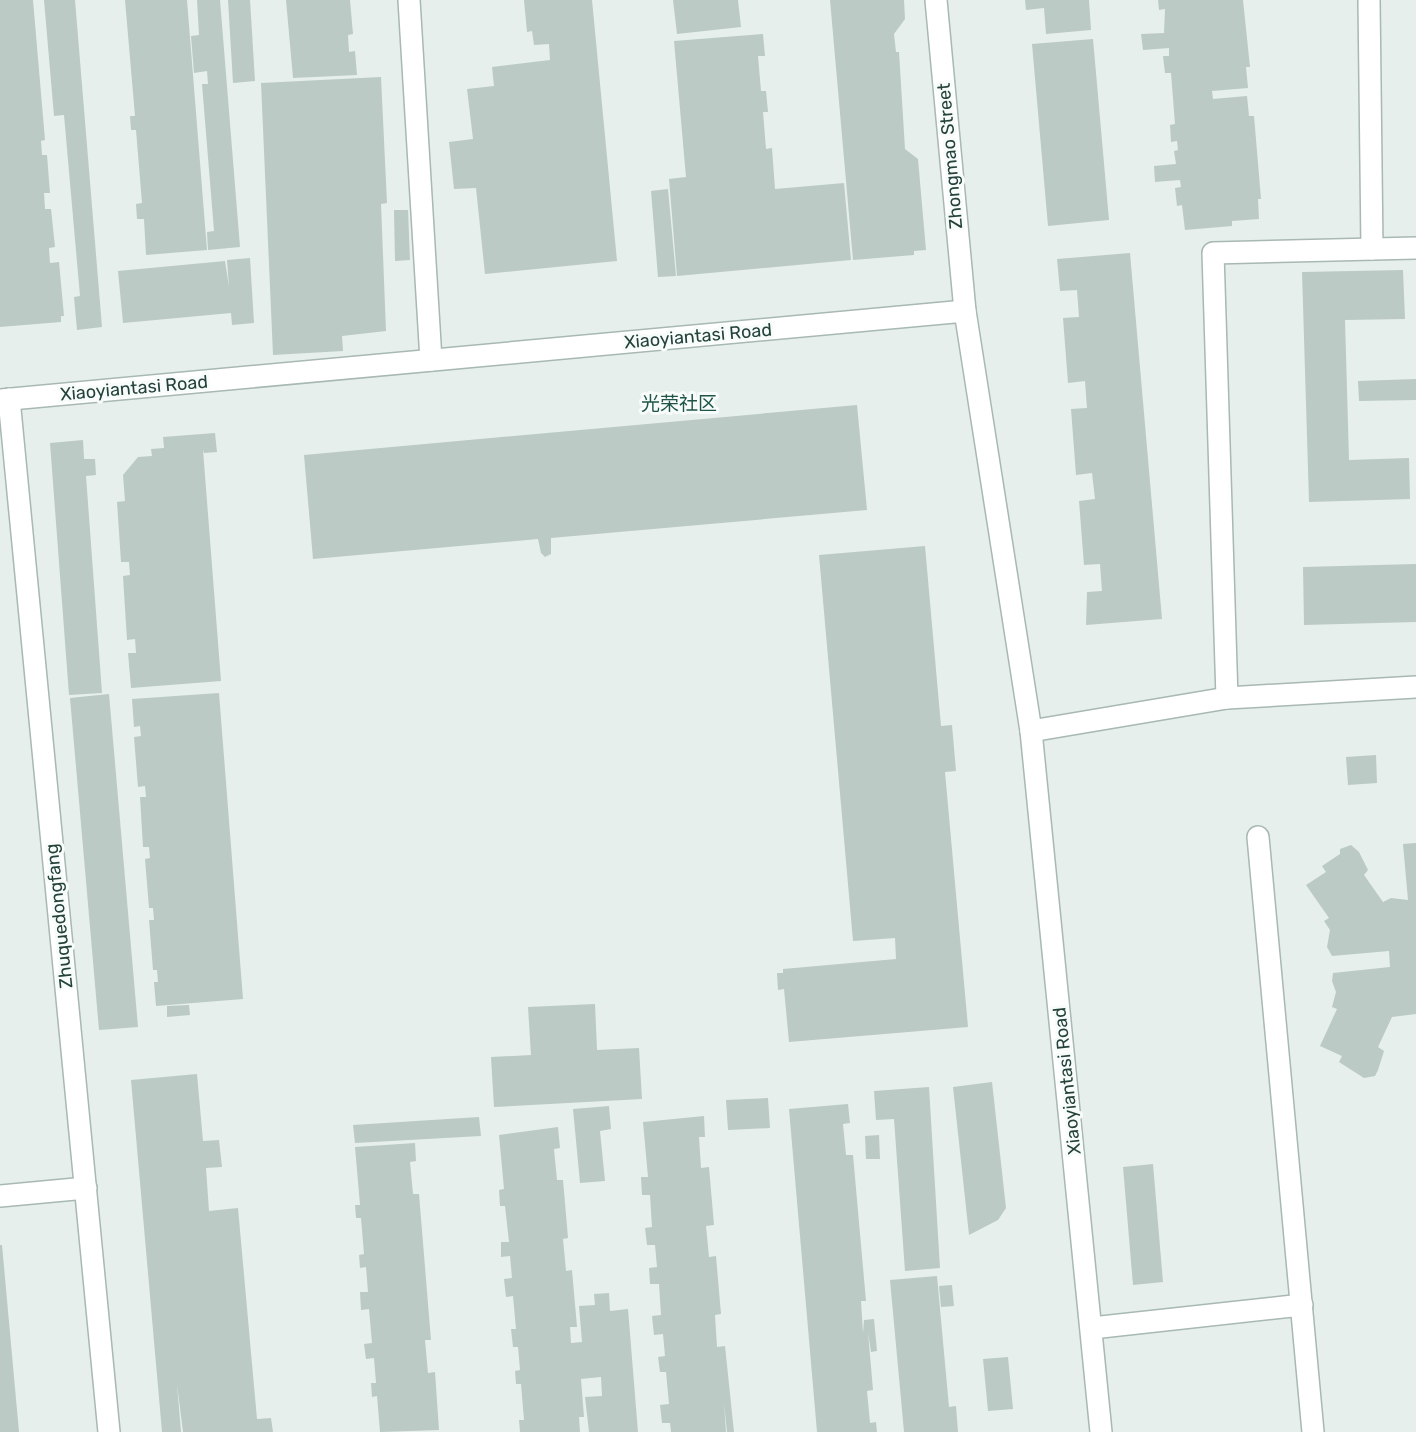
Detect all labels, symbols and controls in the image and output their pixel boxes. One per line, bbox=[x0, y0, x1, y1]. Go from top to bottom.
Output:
street label: Zhongmao Street bbox=[933, 82, 967, 230]
street label: Xiaoyiantasi Road bbox=[623, 319, 773, 353]
street label: Xiaoyiantasi Road bbox=[59, 371, 209, 405]
district label: 光荣社区 bbox=[641, 392, 717, 415]
street label: Zhuquedongfang bbox=[40, 843, 78, 989]
street label: Xiaoyiantasi Road bbox=[1048, 1006, 1086, 1156]

